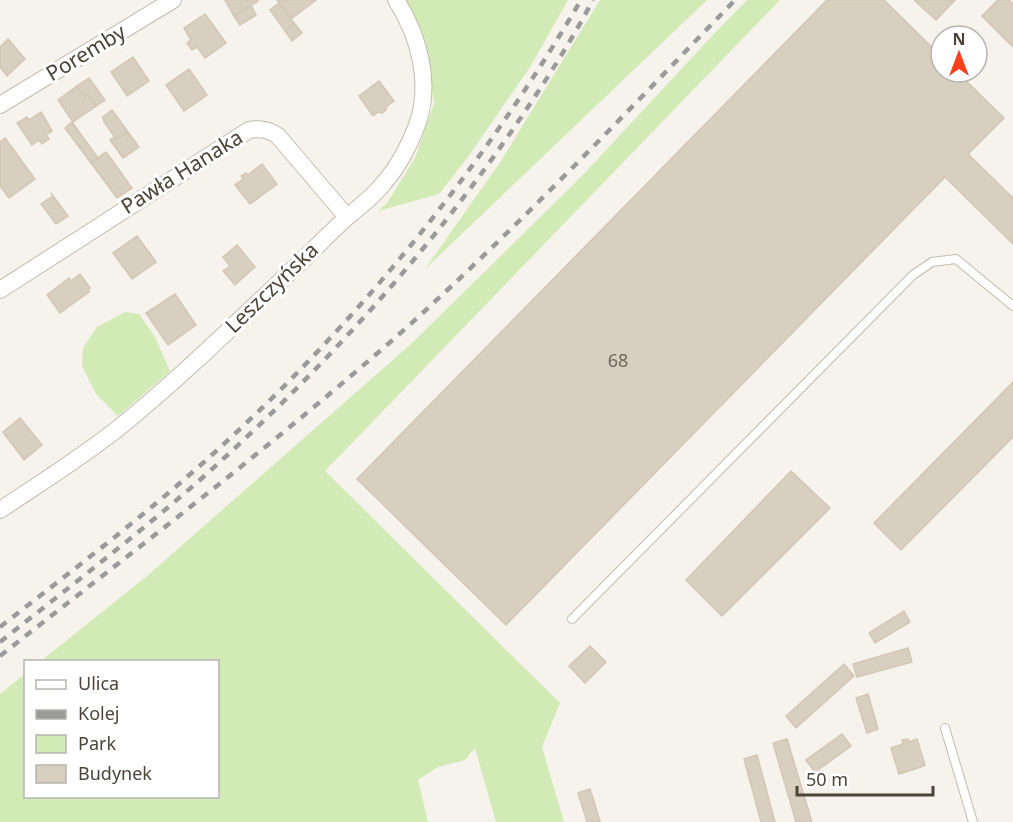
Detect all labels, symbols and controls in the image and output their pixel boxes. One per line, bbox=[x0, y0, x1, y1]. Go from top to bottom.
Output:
street label: Poremby bbox=[40, 17, 131, 87]
north arrow bbox=[929, 24, 989, 84]
text: N bbox=[952, 28, 966, 50]
street label: Pawła Hanaka bbox=[115, 123, 248, 220]
street label: Leszczyńska bbox=[219, 236, 324, 339]
house number: 68 bbox=[608, 348, 628, 372]
legend bbox=[24, 660, 219, 798]
text: Ulica bbox=[78, 671, 119, 695]
text: Kolej bbox=[78, 701, 119, 725]
text: Park bbox=[78, 731, 116, 755]
scale bar bbox=[797, 759, 934, 797]
text: Budynek bbox=[78, 761, 152, 785]
text: 50 m bbox=[806, 767, 848, 791]

